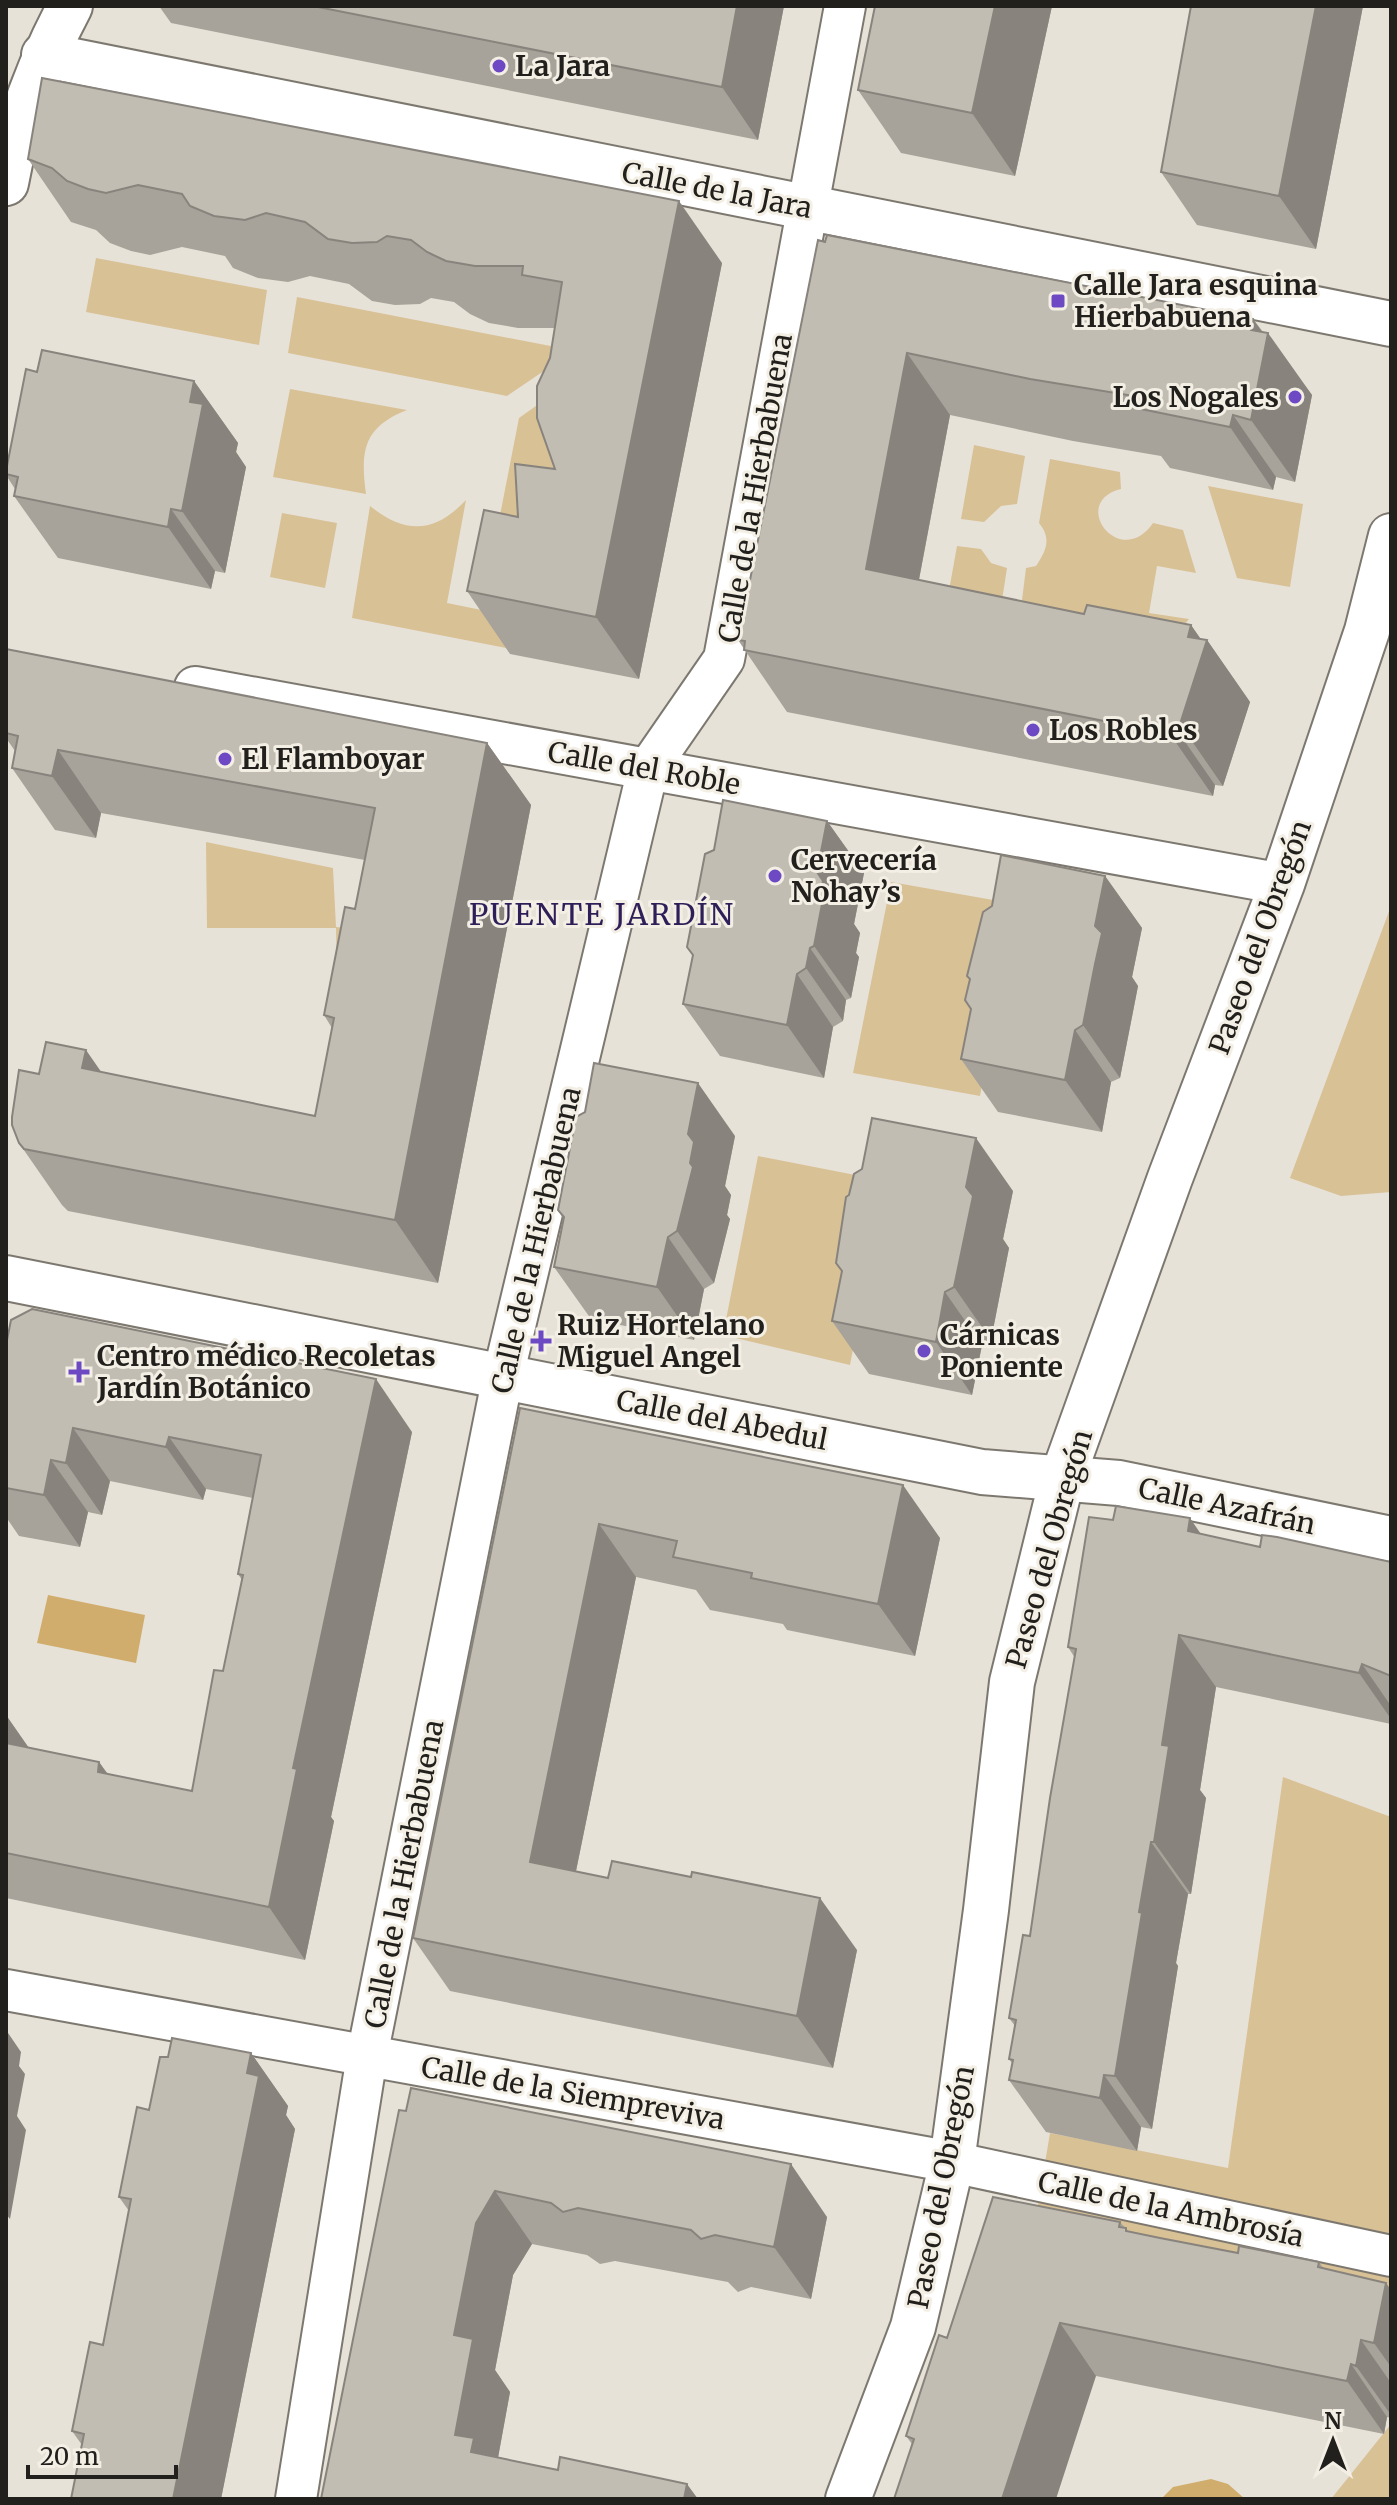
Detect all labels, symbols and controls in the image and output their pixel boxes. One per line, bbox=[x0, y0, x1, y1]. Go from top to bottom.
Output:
place label: La Jara bbox=[515, 48, 611, 84]
marker: La Jara bbox=[490, 57, 508, 75]
street label: Calle de la Jara bbox=[619, 154, 815, 226]
place label: Calle Jara esquina Hierbabuena bbox=[1074, 267, 1318, 335]
marker: Calle Jara esquina Hierbabuena bbox=[1049, 292, 1067, 310]
street label: Calle de la Hierbabuena bbox=[710, 331, 800, 645]
place label: Los Nogales bbox=[1112, 379, 1279, 415]
marker: Los Nogales bbox=[1286, 388, 1304, 406]
place label: Los Robles bbox=[1049, 712, 1197, 748]
marker: Los Robles bbox=[1024, 721, 1042, 739]
street label: Calle del Roble bbox=[545, 733, 743, 803]
place label: El Flamboyar bbox=[241, 741, 425, 777]
marker: El Flamboyar bbox=[216, 750, 234, 768]
street label: Paseo del Obregón bbox=[1201, 815, 1319, 1059]
place label: Cervecería Nohay’s bbox=[791, 842, 937, 910]
marker: Cervecería Nohay’s bbox=[766, 867, 784, 885]
district label: PUENTE JARDÍN bbox=[469, 895, 735, 933]
street label: Calle de la Hierbabuena bbox=[483, 1083, 589, 1397]
place label: Ruiz Hortelano Miguel Angel bbox=[557, 1307, 765, 1375]
place label: Cárnicas Poniente bbox=[940, 1317, 1063, 1385]
marker: Ruiz Hortelano Miguel Angel bbox=[532, 1332, 550, 1350]
place label: Centro médico Recoletas Jardín Botánico bbox=[96, 1338, 436, 1406]
marker: Cárnicas Poniente bbox=[915, 1342, 933, 1360]
marker: Centro médico Recoletas Jardín Botánico bbox=[68, 1361, 90, 1383]
street label: Calle del Abedul bbox=[613, 1382, 831, 1458]
street label: Paseo del Obregón bbox=[998, 1425, 1100, 1673]
street label: Calle Azafrán bbox=[1135, 1470, 1319, 1542]
street label: Calle de la Hierbabuena bbox=[356, 1717, 452, 2031]
street label: Calle de la Siempreviva bbox=[419, 2049, 727, 2137]
street label: Paseo del Obregón bbox=[900, 2063, 982, 2311]
street label: Calle de la Ambrosía bbox=[1035, 2163, 1307, 2255]
north arrow bbox=[1293, 2401, 1373, 2481]
text: N bbox=[1324, 2407, 1342, 2435]
scale bar bbox=[28, 2429, 176, 2479]
text: 20 m bbox=[40, 2441, 99, 2472]

